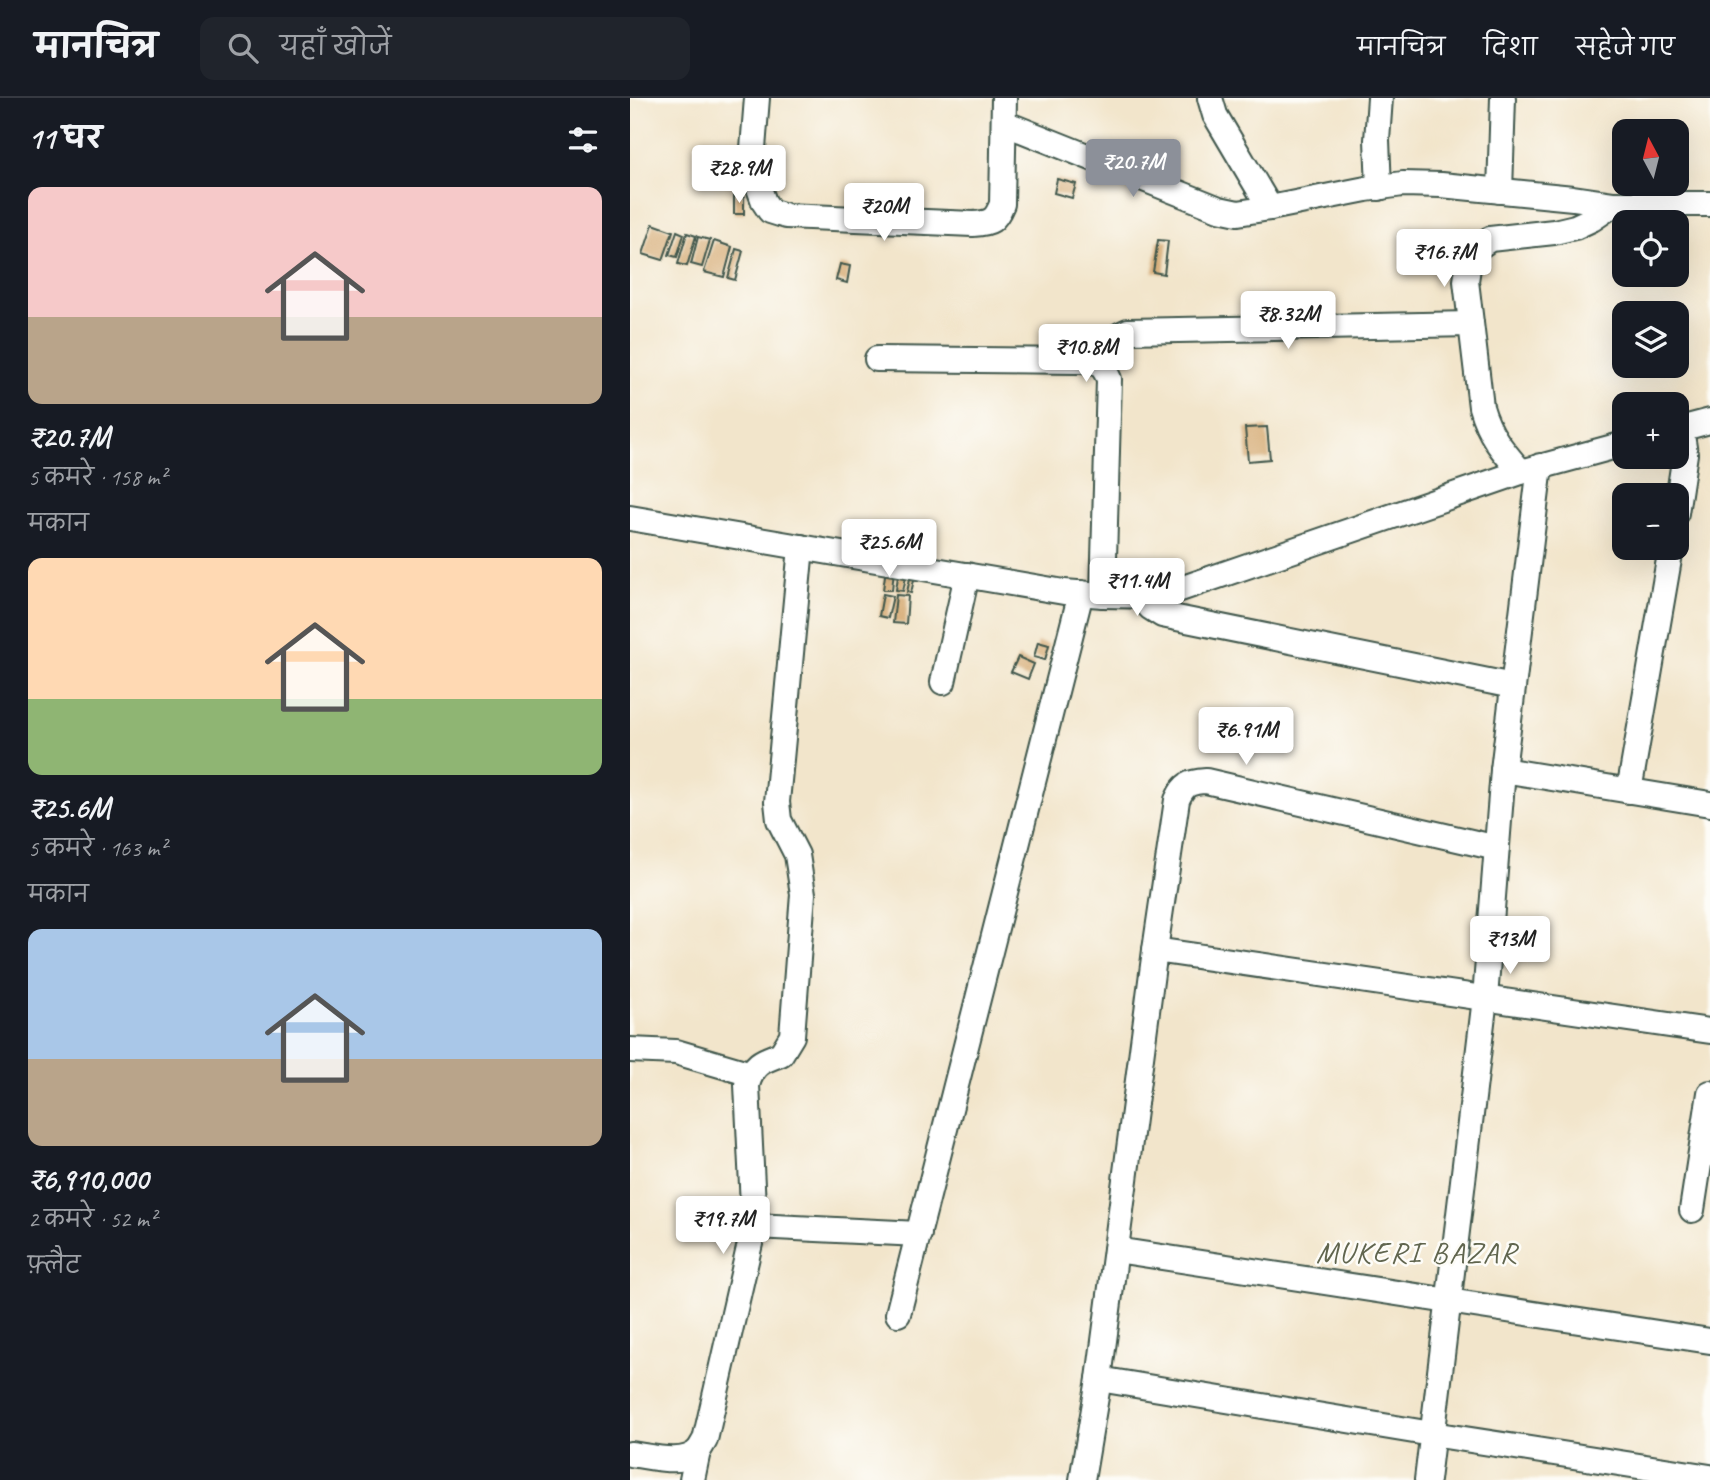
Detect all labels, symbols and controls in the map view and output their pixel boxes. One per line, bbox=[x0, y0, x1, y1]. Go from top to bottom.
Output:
search box bbox=[200, 17, 690, 80]
text: मानचित्र bbox=[35, 25, 158, 67]
icon: search bbox=[224, 29, 262, 67]
text: यहाँ खोजें bbox=[280, 30, 391, 63]
text: मानचित्र bbox=[1357, 32, 1445, 62]
text: दिशा bbox=[1483, 32, 1538, 62]
text: सहेजे गए bbox=[1576, 32, 1675, 62]
text: 11 घर bbox=[28, 119, 102, 157]
north arrow bbox=[1612, 119, 1689, 196]
map controls bbox=[1612, 119, 1689, 560]
icon: filters bbox=[564, 121, 602, 159]
pin: ₹20.7M bbox=[1076, 140, 1190, 199]
pin: ₹28.9M bbox=[682, 146, 796, 205]
text: ₹20.7M bbox=[1102, 147, 1164, 176]
text: ₹28.9M bbox=[708, 153, 770, 182]
pin: ₹20M bbox=[843, 184, 925, 243]
text: ₹20M bbox=[860, 191, 908, 220]
button: locate bbox=[1612, 210, 1689, 287]
pin: ₹16.7M bbox=[1387, 230, 1501, 289]
icon: home bbox=[252, 233, 378, 359]
text: ₹16.7M bbox=[1412, 237, 1476, 266]
pin: ₹8.32M bbox=[1231, 292, 1345, 351]
text: ₹8.32M bbox=[1257, 299, 1319, 328]
button: layers bbox=[1612, 301, 1689, 378]
pin: ₹10.8M bbox=[1029, 324, 1143, 384]
text: ₹10.8M bbox=[1055, 332, 1117, 361]
button: + bbox=[1612, 392, 1689, 469]
text: ₹20.7M bbox=[28, 418, 110, 456]
text: 5 कमरे · 158 m² bbox=[28, 463, 166, 492]
button: − bbox=[1612, 483, 1689, 560]
text: मकान bbox=[28, 509, 89, 538]
pin: ₹25.6M bbox=[832, 519, 946, 579]
text: ₹25.6M bbox=[858, 527, 920, 556]
pin: ₹11.4M bbox=[1080, 559, 1194, 618]
text: ₹11.4M bbox=[1106, 566, 1168, 595]
icon: home bbox=[252, 604, 378, 730]
pin: ₹6.91M bbox=[1189, 708, 1303, 767]
text: ₹6.91M bbox=[1215, 715, 1277, 744]
text: ₹25.6M bbox=[28, 789, 110, 827]
text: 5 कमरे · 163 m² bbox=[28, 834, 166, 863]
text: मकान bbox=[28, 880, 89, 909]
pin: ₹13M bbox=[1469, 916, 1551, 976]
text: ₹13M bbox=[1486, 924, 1534, 953]
icon: home bbox=[252, 975, 378, 1101]
text: ₹6,910,000 bbox=[28, 1160, 148, 1198]
pin: ₹19.7M bbox=[666, 1196, 780, 1256]
text: ₹19.7M bbox=[692, 1204, 754, 1233]
text: 2 कमरे · 52 m² bbox=[28, 1205, 156, 1234]
district label: MUKERI BAZAR bbox=[1316, 1233, 1520, 1271]
text: फ़्लैट bbox=[28, 1251, 80, 1280]

